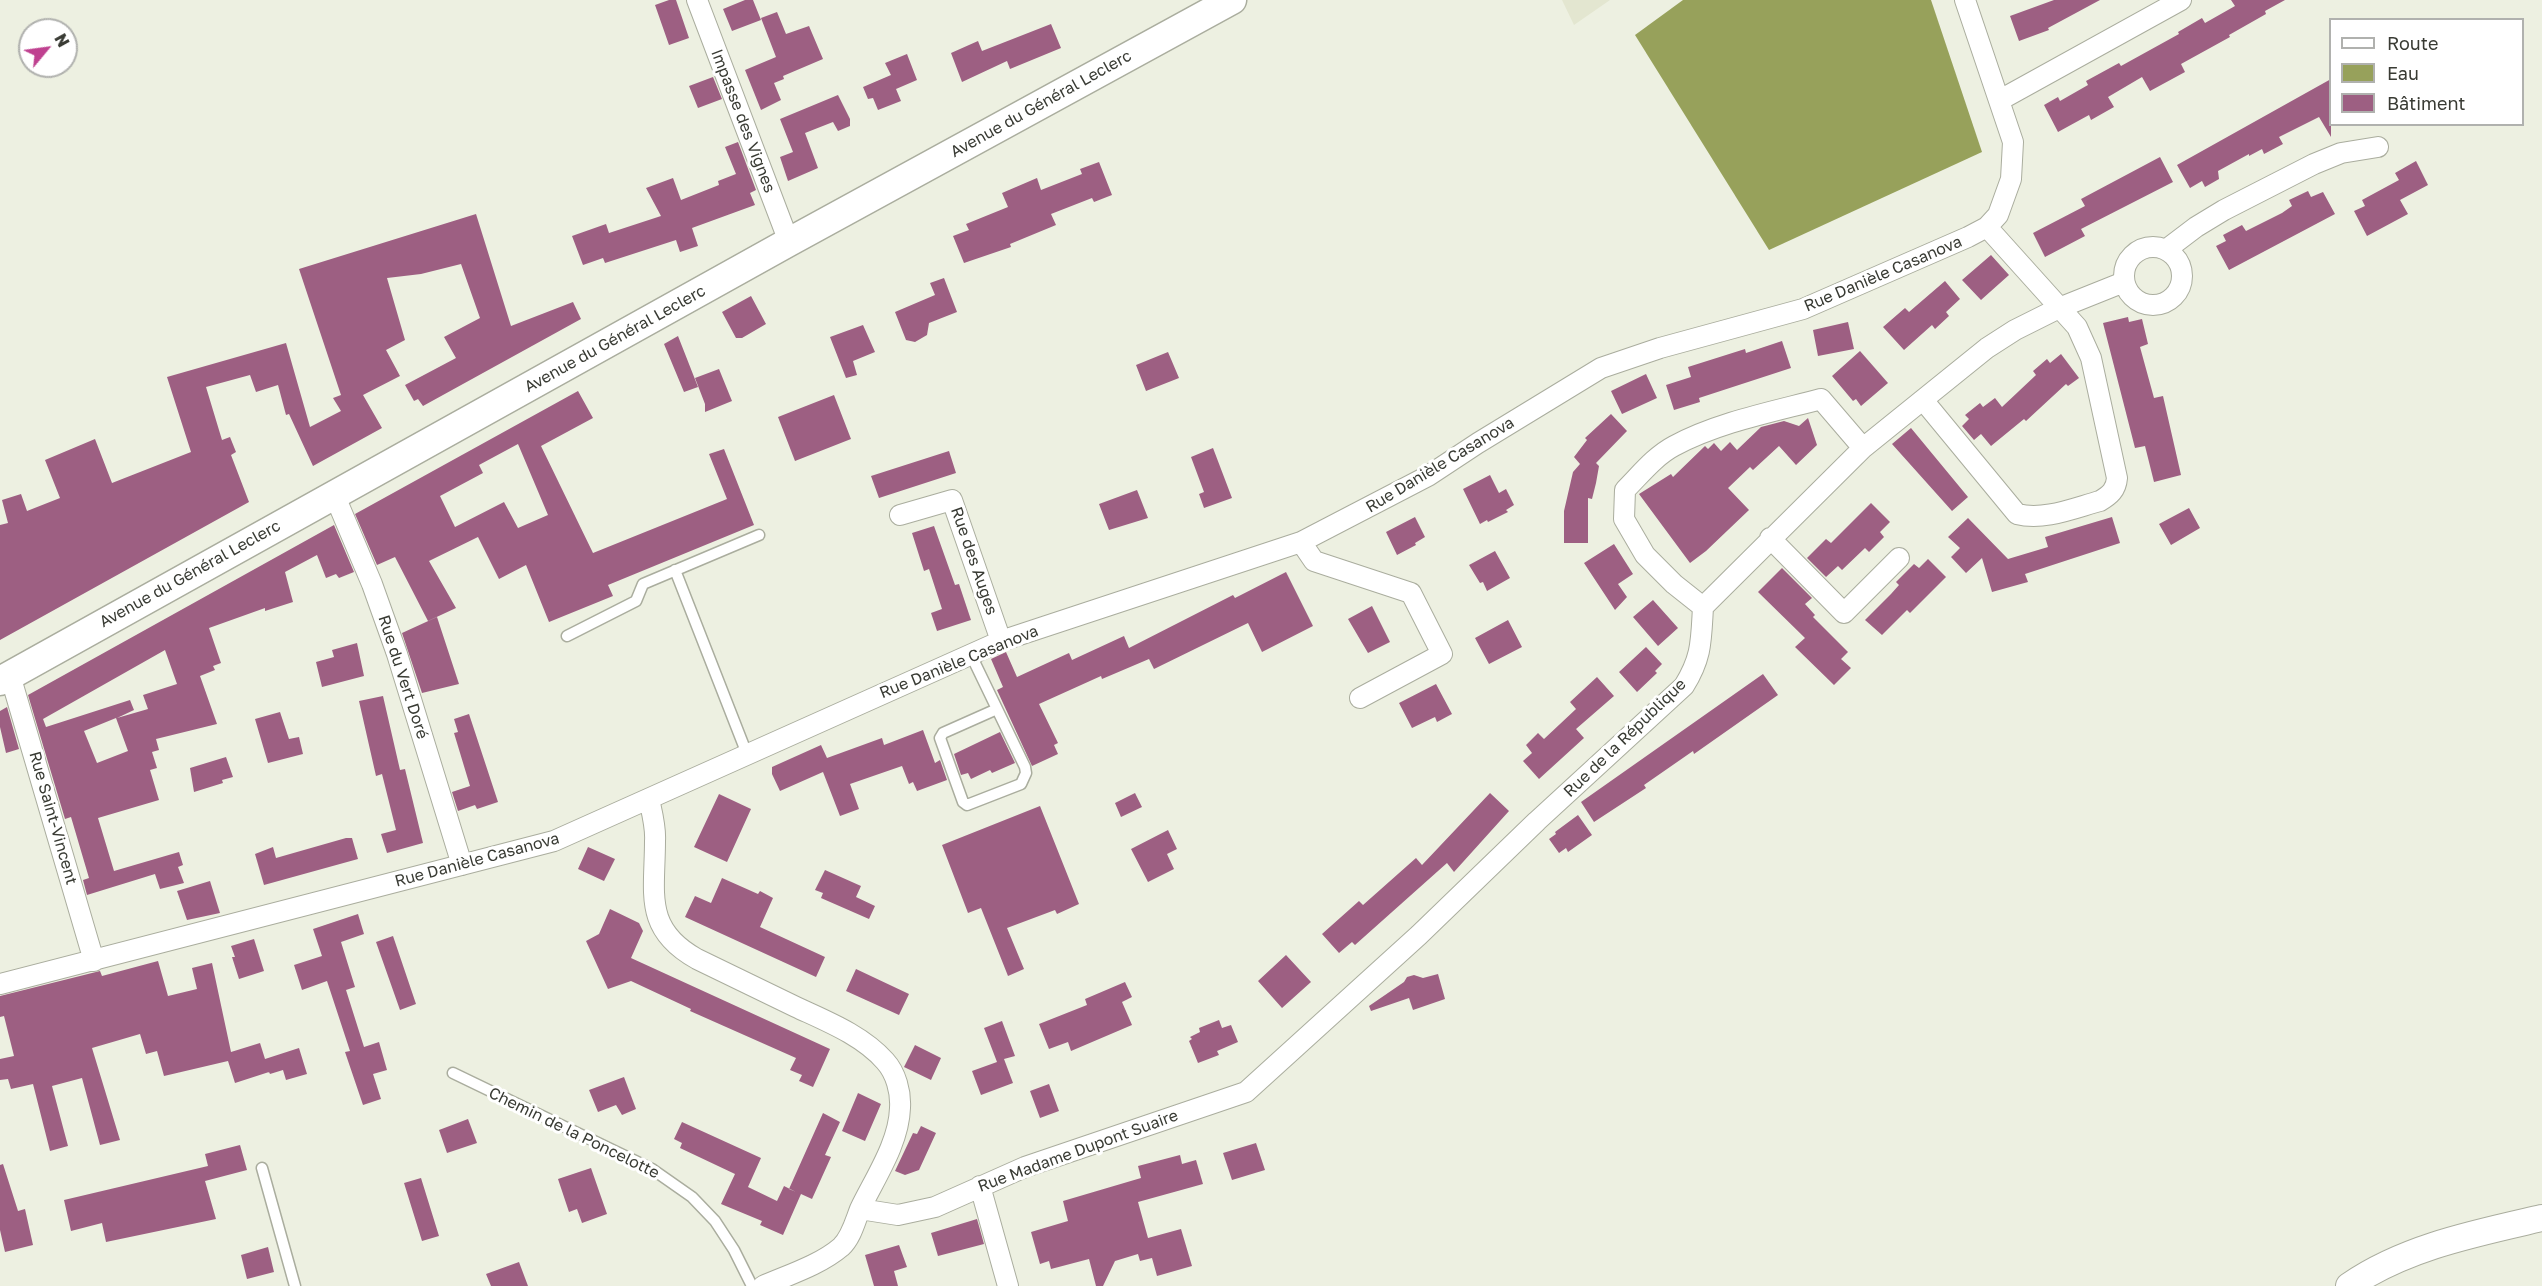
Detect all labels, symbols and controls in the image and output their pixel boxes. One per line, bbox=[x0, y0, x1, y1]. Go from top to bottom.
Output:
north arrow bbox=[18, 18, 78, 78]
legend bbox=[2329, 18, 2524, 126]
text: N bbox=[50, 30, 74, 50]
text: Route bbox=[2387, 32, 2438, 54]
street label: Impasse des Vignes bbox=[707, 46, 779, 196]
street label: Avenue du Général Leclerc bbox=[947, 46, 1135, 162]
text: Eau bbox=[2387, 62, 2419, 84]
text: Bâtiment bbox=[2387, 92, 2466, 114]
street label: Rue Danièle Casanova bbox=[1801, 232, 1965, 316]
street label: Avenue du Général Leclerc bbox=[521, 281, 709, 397]
street label: Rue Danièle Casanova bbox=[1362, 413, 1518, 517]
street label: Rue des Auges bbox=[947, 505, 1001, 617]
street label: Avenue du Général Leclerc bbox=[96, 516, 284, 632]
street label: Rue du Vert Doré bbox=[374, 613, 432, 741]
street label: Rue Danièle Casanova bbox=[877, 621, 1041, 703]
street label: Rue de la République bbox=[1560, 675, 1690, 801]
street label: Rue Saint-Vincent bbox=[25, 749, 81, 887]
street label: Rue Danièle Casanova bbox=[393, 829, 561, 891]
street label: Chemin de la Poncelotte bbox=[485, 1083, 663, 1183]
street label: Rue Madame Dupont Suaire bbox=[975, 1106, 1181, 1196]

